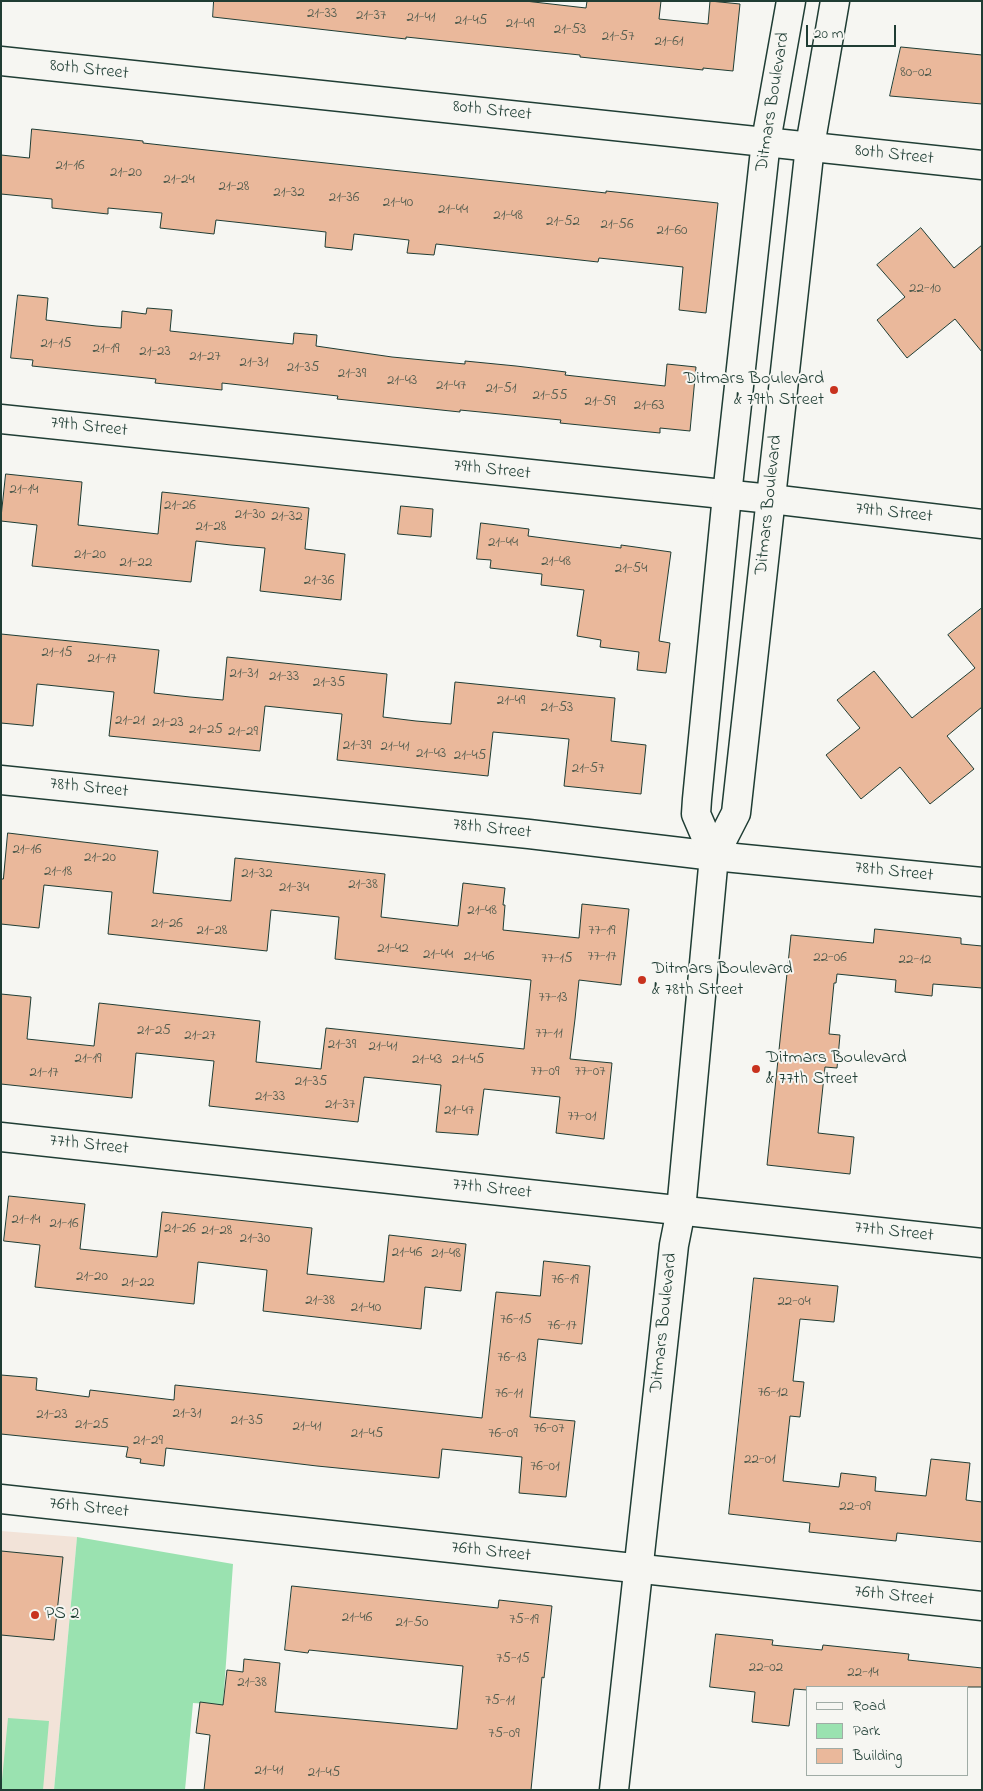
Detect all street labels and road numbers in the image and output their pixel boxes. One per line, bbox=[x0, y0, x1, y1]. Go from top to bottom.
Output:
street label: Ditmars Boulevard bbox=[752, 31, 796, 173]
street label: 80th Street bbox=[49, 56, 129, 86]
street label: 80th Street bbox=[452, 97, 532, 127]
street label: 80th Street bbox=[854, 141, 934, 171]
street label: 79th Street bbox=[49, 413, 129, 443]
street label: Ditmars Boulevard bbox=[752, 434, 788, 576]
street label: 79th Street bbox=[452, 456, 532, 486]
street label: 79th Street bbox=[854, 499, 934, 529]
street label: 78th Street bbox=[49, 774, 129, 804]
street label: 78th Street bbox=[452, 815, 532, 845]
street label: 78th Street bbox=[854, 858, 934, 888]
street label: 77th Street bbox=[48, 1131, 130, 1161]
street label: 77th Street bbox=[451, 1175, 533, 1205]
street label: 77th Street bbox=[853, 1218, 935, 1248]
street label: Ditmars Boulevard bbox=[647, 1252, 683, 1394]
street label: 76th Street bbox=[48, 1494, 130, 1524]
street label: 76th Street bbox=[450, 1538, 532, 1568]
street label: 76th Street bbox=[853, 1582, 935, 1612]

